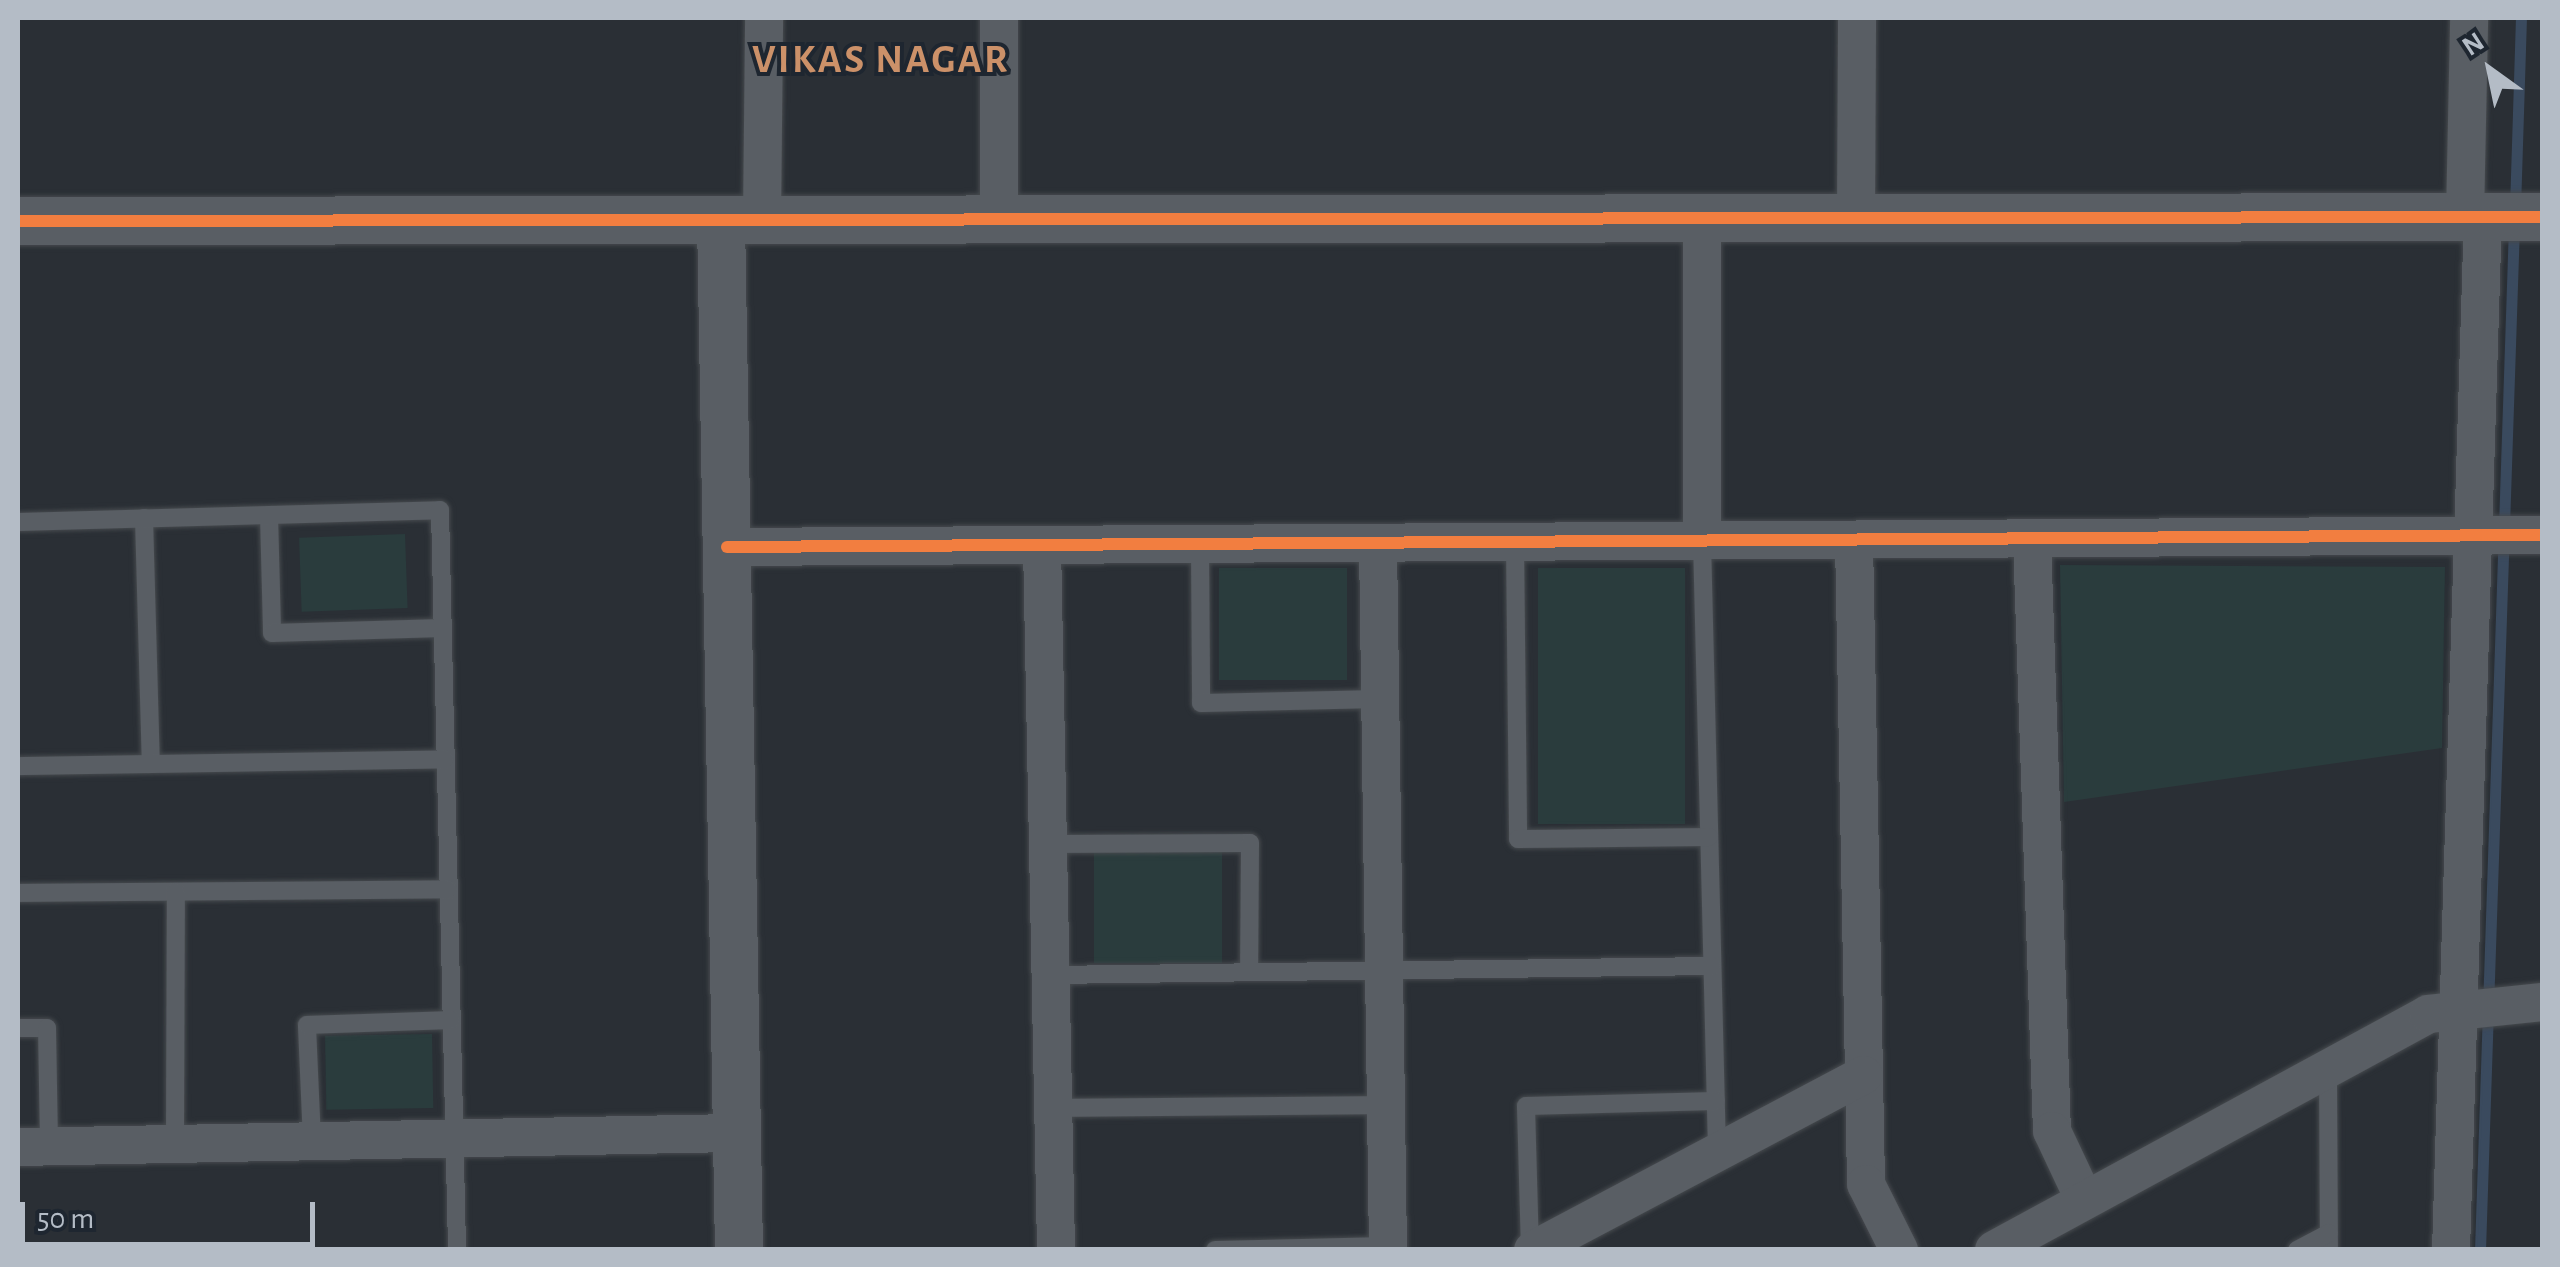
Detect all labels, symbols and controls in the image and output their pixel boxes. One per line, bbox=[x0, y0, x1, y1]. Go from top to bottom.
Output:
north arrow bbox=[2440, 20, 2540, 120]
text: N bbox=[2458, 28, 2489, 62]
district label: VIKAS NAGAR bbox=[752, 36, 1010, 84]
scale bar bbox=[25, 1182, 320, 1244]
text: 50 m bbox=[37, 1204, 94, 1234]

